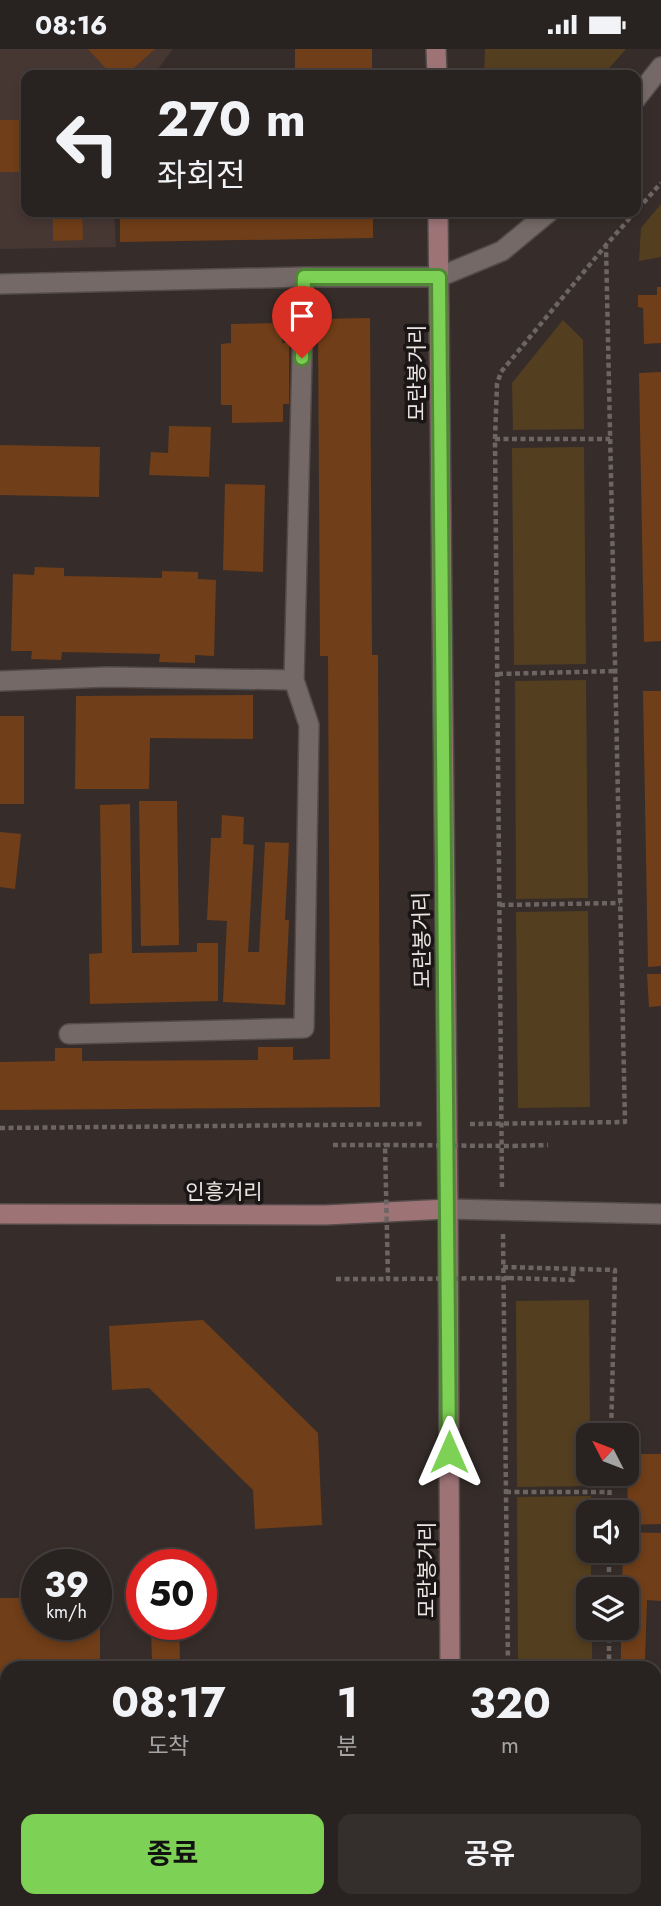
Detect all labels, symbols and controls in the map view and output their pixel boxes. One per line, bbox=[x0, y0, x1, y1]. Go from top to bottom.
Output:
text: 08:16 bbox=[35, 6, 108, 44]
text: 270 m bbox=[157, 84, 306, 154]
icon: left bbox=[42, 98, 133, 189]
text: 좌회전 bbox=[157, 152, 245, 198]
pin bbox=[272, 286, 332, 358]
icon: arrive bbox=[283, 297, 321, 335]
street label: 모란봉거리 bbox=[402, 325, 432, 421]
street label: 모란봉거리 bbox=[406, 891, 438, 989]
street label: 인흥거리 bbox=[185, 1177, 263, 1207]
position arrow bbox=[412, 1415, 486, 1489]
north arrow bbox=[576, 1423, 639, 1486]
map controls bbox=[576, 1423, 639, 1640]
button: sound bbox=[576, 1500, 639, 1563]
street label: 모란봉거리 bbox=[412, 1522, 442, 1618]
speed limit sign: 50 bbox=[126, 1549, 217, 1640]
text: 39 bbox=[44, 1560, 89, 1610]
button: layers bbox=[576, 1577, 639, 1640]
text: km/h bbox=[46, 1599, 87, 1625]
text: 08:17 bbox=[111, 1672, 226, 1733]
text: 1 bbox=[337, 1672, 358, 1733]
text: 320 bbox=[469, 1673, 551, 1734]
text: m bbox=[501, 1728, 519, 1762]
text: 도착 bbox=[147, 1729, 190, 1763]
text: 분 bbox=[337, 1729, 358, 1763]
button: 종료 bbox=[21, 1814, 324, 1894]
button: 공유 bbox=[338, 1814, 641, 1894]

